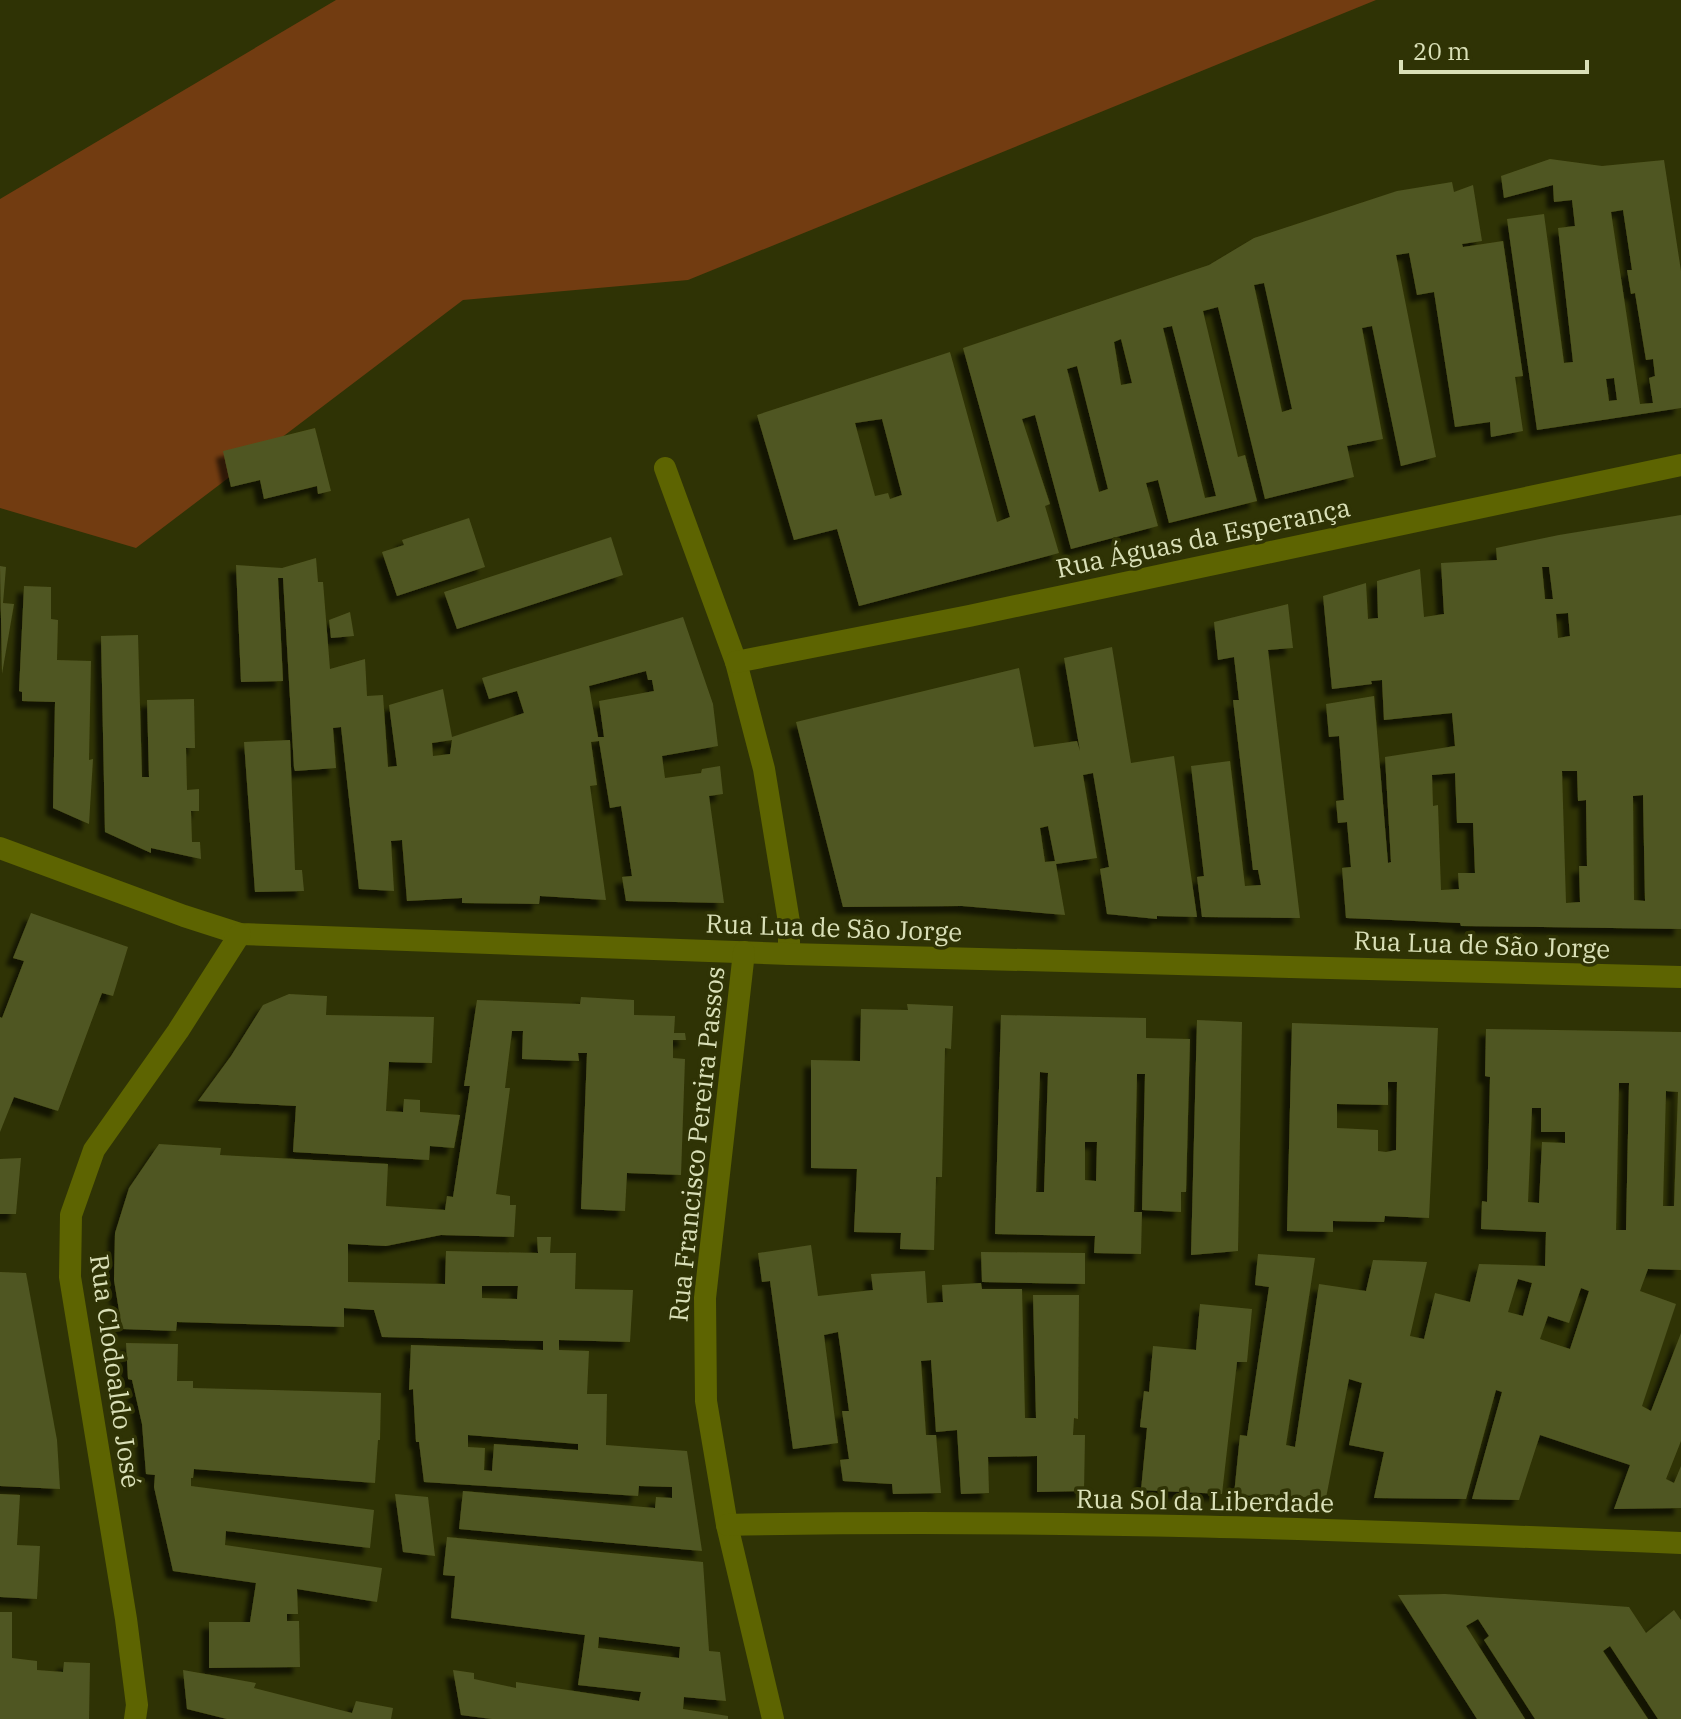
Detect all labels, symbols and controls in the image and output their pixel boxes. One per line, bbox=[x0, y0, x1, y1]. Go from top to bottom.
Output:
scale bar bbox=[1401, 24, 1587, 74]
text: 20 m bbox=[1413, 35, 1470, 67]
street label: Rua Águas da Esperança bbox=[1053, 489, 1353, 585]
street label: Rua Lua de São Jorge bbox=[705, 906, 963, 948]
street label: Rua Lua de São Jorge bbox=[1353, 923, 1611, 965]
street label: Rua Francisco Pereira Passos bbox=[660, 964, 732, 1324]
street label: Rua Clodoaldo José bbox=[83, 1252, 149, 1490]
street label: Rua Sol da Liberdade bbox=[1076, 1481, 1334, 1519]

